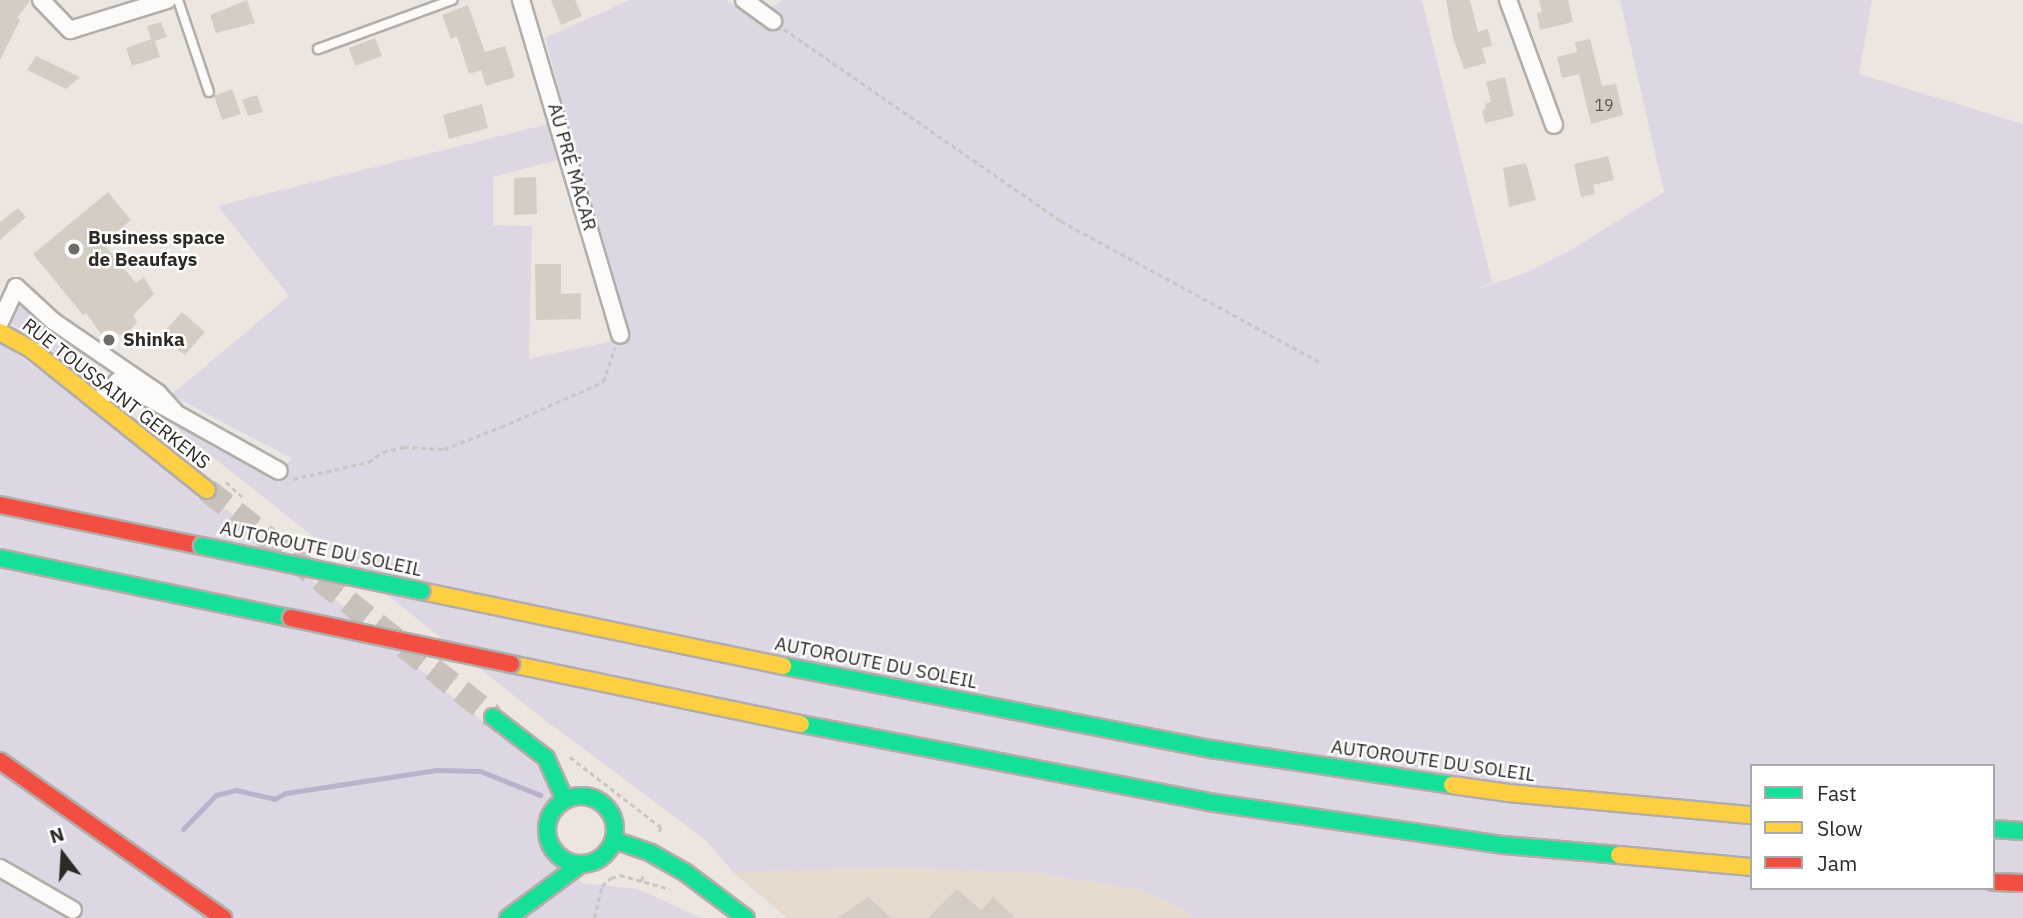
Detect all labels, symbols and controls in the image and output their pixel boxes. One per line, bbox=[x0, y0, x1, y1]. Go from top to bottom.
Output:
house number: 19 bbox=[1594, 95, 1614, 115]
street label: AU PRÉ MACAR bbox=[543, 100, 601, 234]
place label: Business space de Beaufays bbox=[88, 227, 225, 271]
marker: Business space de Beaufays bbox=[66, 241, 82, 257]
street label: RUE TOUSSAINT GERKENS bbox=[18, 314, 214, 474]
place label: Shinka bbox=[123, 329, 185, 351]
marker: Shinka bbox=[101, 332, 117, 348]
street label: AUTOROUTE DU SOLEIL bbox=[218, 516, 424, 582]
street label: AUTOROUTE DU SOLEIL bbox=[773, 632, 979, 694]
street label: AUTOROUTE DU SOLEIL bbox=[1330, 735, 1536, 787]
legend bbox=[1750, 764, 1995, 890]
text: Fast bbox=[1817, 779, 1857, 807]
text: Slow bbox=[1817, 814, 1863, 842]
north arrow bbox=[28, 820, 98, 890]
text: N bbox=[47, 821, 67, 848]
text: Jam bbox=[1817, 849, 1857, 877]

